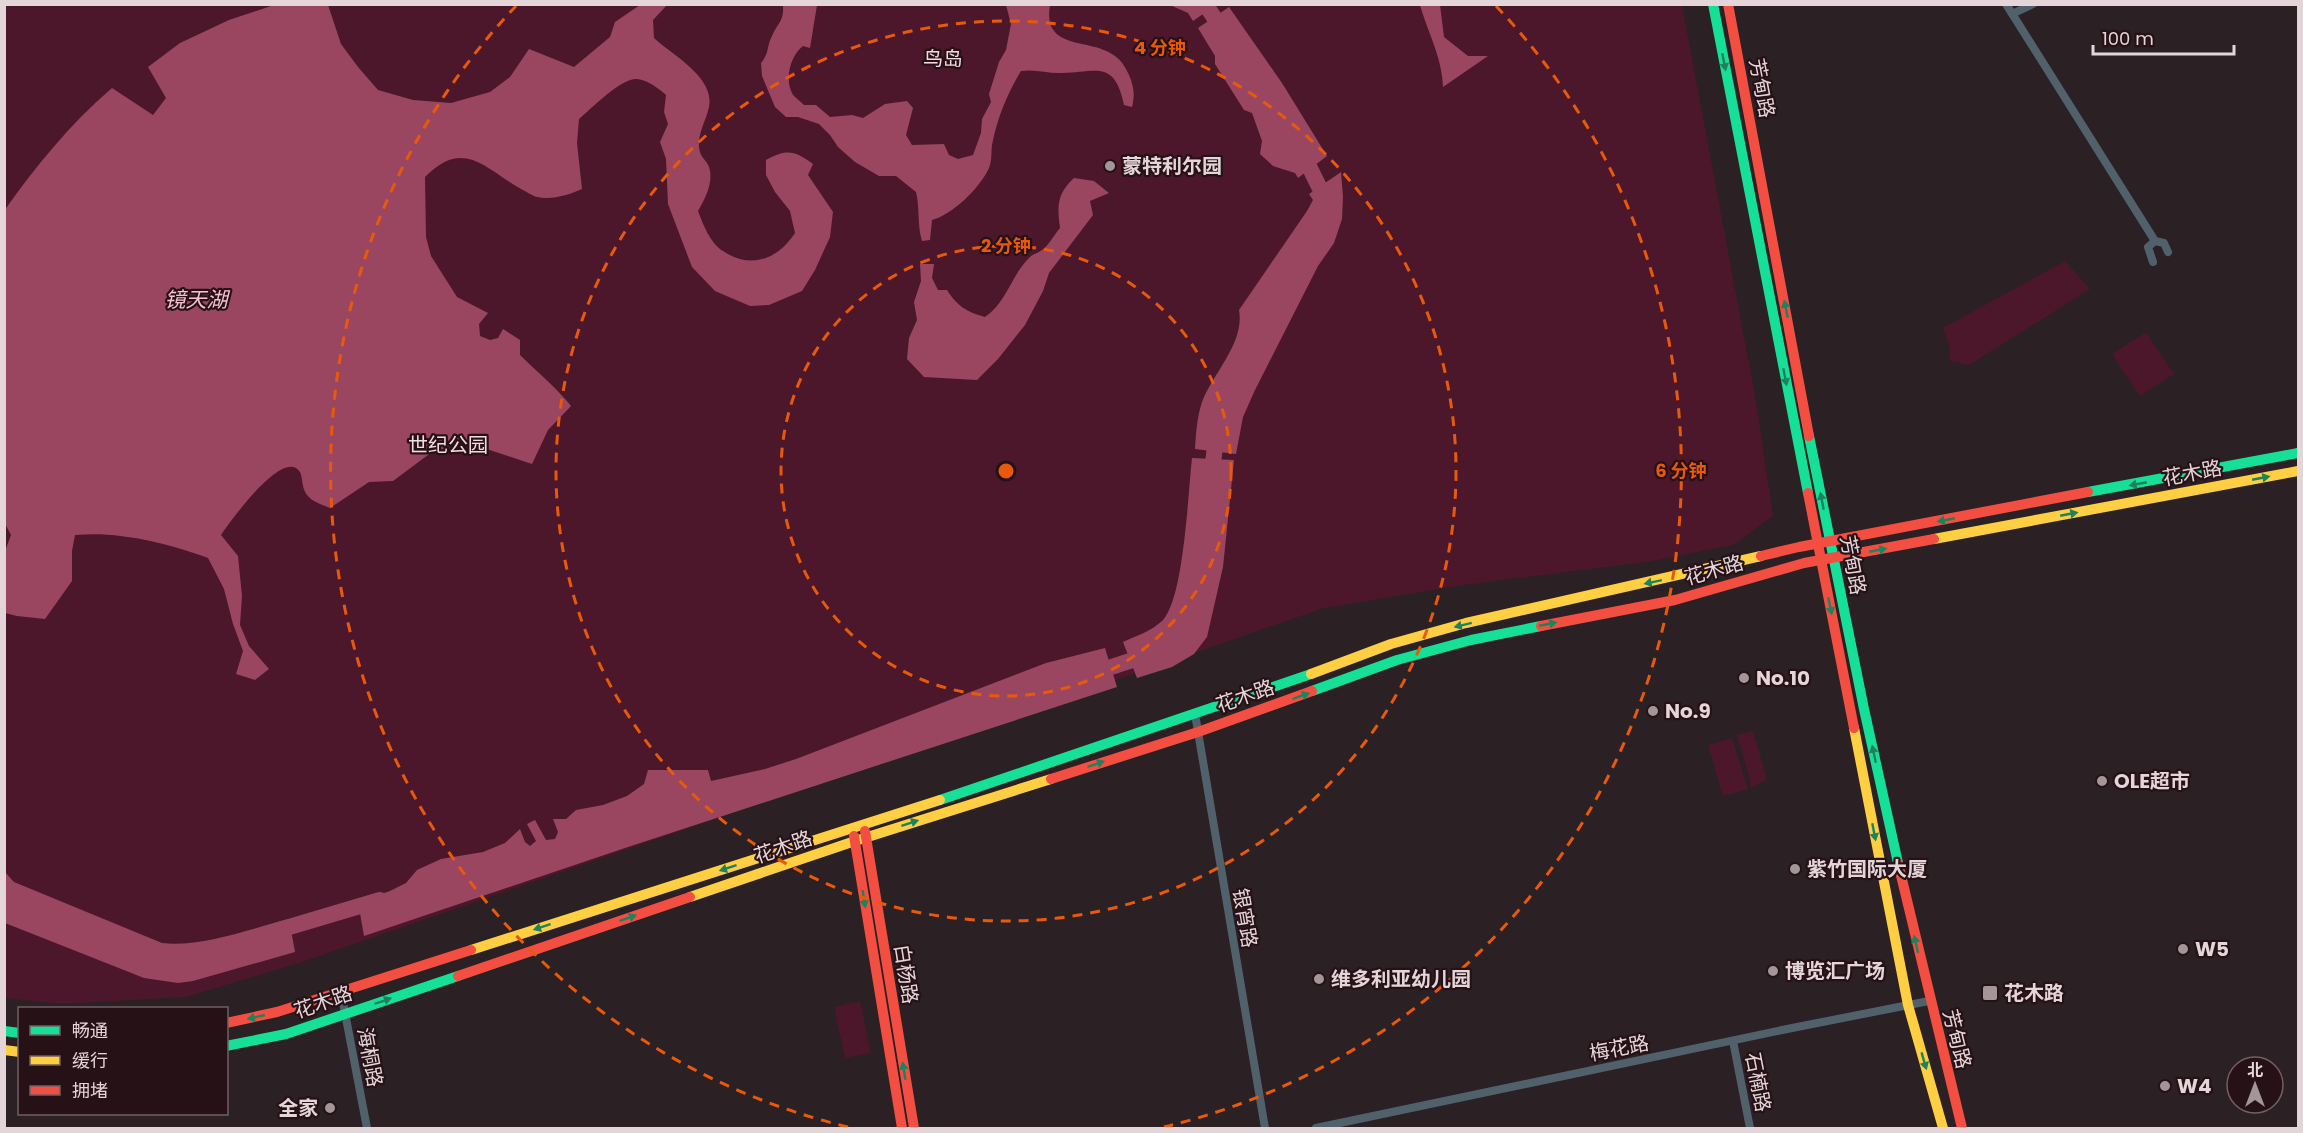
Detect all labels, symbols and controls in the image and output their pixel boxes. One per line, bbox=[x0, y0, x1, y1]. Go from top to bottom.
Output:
scale bar bbox=[2093, 18, 2234, 56]
text: 100 m bbox=[2102, 26, 2154, 51]
text: 4 分钟 bbox=[1134, 35, 1186, 60]
park label: 鸟岛 bbox=[923, 45, 963, 73]
one-way arrow bbox=[1720, 53, 1729, 72]
street label: 芳甸路 bbox=[1743, 56, 1781, 120]
place label: 蒙特利尔园 bbox=[1122, 152, 1222, 180]
marker: 蒙特利尔园 bbox=[1103, 159, 1117, 173]
text: 2 分钟 bbox=[981, 233, 1031, 258]
water label: 镜天湖 bbox=[165, 285, 230, 314]
one-way arrow bbox=[1781, 300, 1790, 319]
one-way arrow bbox=[1781, 368, 1790, 387]
park label: 世纪公园 bbox=[408, 431, 488, 459]
street label: 花木路 bbox=[2160, 454, 2224, 492]
text: 6 分钟 bbox=[1655, 458, 1707, 483]
centre of rings bbox=[996, 461, 1016, 481]
one-way arrow bbox=[2252, 473, 2271, 482]
one-way arrow bbox=[2128, 480, 2147, 489]
one-way arrow bbox=[1817, 491, 1826, 510]
one-way arrow bbox=[2060, 509, 2079, 518]
one-way arrow bbox=[1937, 516, 1956, 525]
street label: 芳甸路 bbox=[1834, 533, 1872, 597]
one-way arrow bbox=[1868, 545, 1887, 554]
street label: 花木路 bbox=[1681, 548, 1747, 592]
one-way arrow bbox=[1643, 578, 1662, 587]
one-way arrow bbox=[1825, 597, 1835, 615]
one-way arrow bbox=[1539, 619, 1558, 628]
one-way arrow bbox=[1453, 620, 1472, 630]
place label: No.10 bbox=[1756, 664, 1810, 692]
marker: No.10 bbox=[1737, 671, 1751, 685]
street label: 花木路 bbox=[1212, 673, 1278, 719]
one-way arrow bbox=[1292, 690, 1310, 700]
place label: No.9 bbox=[1665, 697, 1711, 725]
marker: No.9 bbox=[1646, 704, 1660, 718]
one-way arrow bbox=[1868, 745, 1878, 763]
one-way arrow bbox=[1087, 759, 1105, 768]
place label: OLE超市 bbox=[2114, 767, 2190, 795]
marker: OLE超市 bbox=[2095, 774, 2109, 788]
one-way arrow bbox=[901, 818, 919, 828]
one-way arrow bbox=[1870, 823, 1879, 842]
street label: 花木路 bbox=[750, 824, 816, 870]
place label: 紫竹国际大厦 bbox=[1807, 855, 1927, 883]
marker: 紫竹国际大厦 bbox=[1788, 862, 1802, 876]
one-way arrow bbox=[719, 864, 737, 873]
street label: 银宵路 bbox=[1226, 886, 1264, 950]
one-way arrow bbox=[860, 890, 869, 909]
one-way arrow bbox=[619, 913, 637, 923]
one-way arrow bbox=[533, 923, 551, 932]
one-way arrow bbox=[1911, 934, 1920, 953]
place label: W5 bbox=[2195, 935, 2229, 963]
street label: 白杨路 bbox=[887, 942, 925, 1006]
marker: W5 bbox=[2176, 942, 2190, 956]
place label: 博览汇广场 bbox=[1785, 957, 1885, 985]
marker: 博览汇广场 bbox=[1766, 964, 1780, 978]
place label: 维多利亚幼儿园 bbox=[1331, 965, 1471, 993]
marker: 维多利亚幼儿园 bbox=[1312, 972, 1326, 986]
street label: 花木路 bbox=[290, 979, 356, 1025]
place label: 花木路 bbox=[2004, 979, 2064, 1007]
marker: 花木路 bbox=[1981, 984, 1999, 1002]
one-way arrow bbox=[374, 996, 392, 1005]
legend bbox=[18, 1007, 228, 1115]
street label: 芳甸路 bbox=[1936, 1007, 1978, 1071]
one-way arrow bbox=[247, 1012, 265, 1022]
text: 畅通 bbox=[72, 1018, 108, 1043]
street label: 海桐路 bbox=[351, 1025, 389, 1089]
street label: 梅花路 bbox=[1587, 1029, 1651, 1067]
text: 缓行 bbox=[72, 1048, 108, 1073]
street label: 石楠路 bbox=[1739, 1050, 1777, 1114]
one-way arrow bbox=[1920, 1052, 1929, 1070]
north arrow bbox=[2225, 1055, 2285, 1115]
text: 北 bbox=[2247, 1059, 2263, 1082]
one-way arrow bbox=[899, 1061, 908, 1080]
place label: W4 bbox=[2177, 1072, 2212, 1100]
text: 拥堵 bbox=[72, 1078, 108, 1103]
marker: W4 bbox=[2158, 1079, 2172, 1093]
place label: 全家 bbox=[278, 1094, 318, 1122]
marker: 全家 bbox=[323, 1101, 337, 1115]

